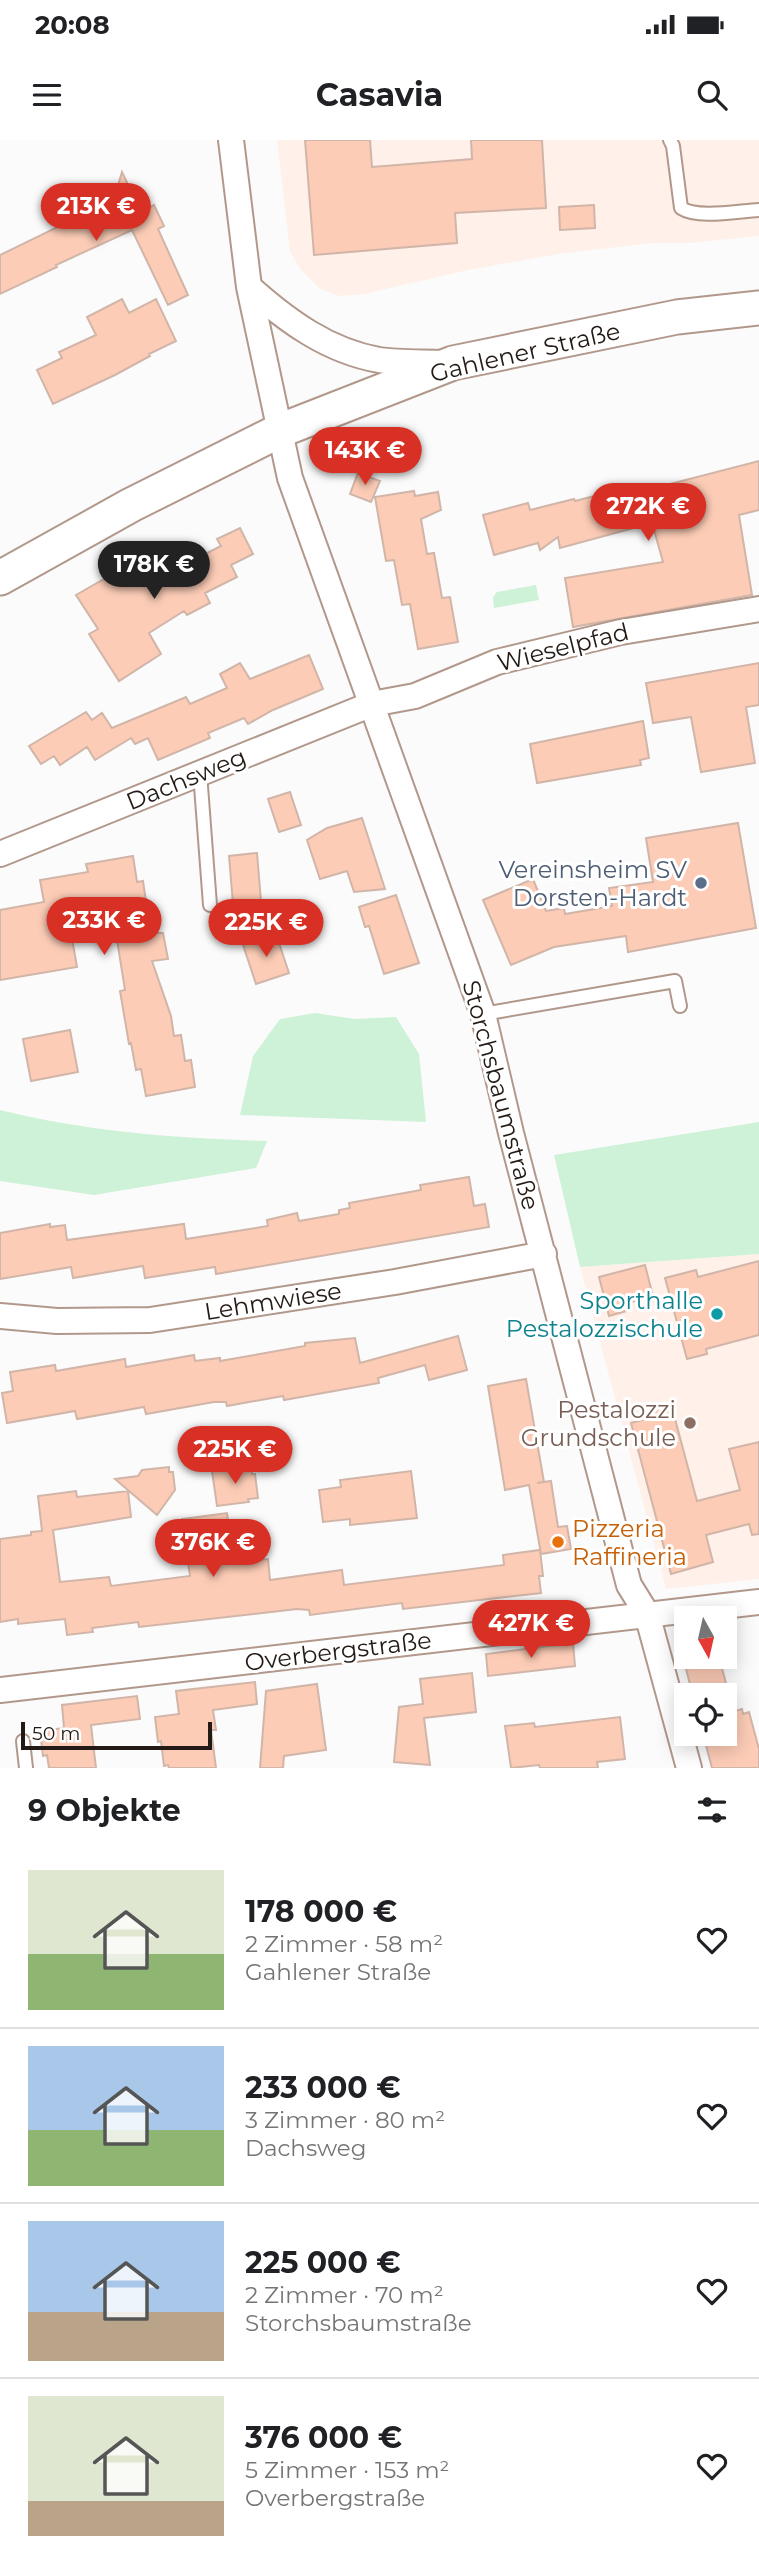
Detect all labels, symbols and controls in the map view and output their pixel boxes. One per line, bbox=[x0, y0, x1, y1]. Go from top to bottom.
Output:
text: 20:08 bbox=[35, 9, 110, 41]
text: Casavia bbox=[316, 75, 443, 114]
icon: menu bbox=[28, 76, 66, 114]
icon: search bbox=[693, 76, 731, 114]
pin: 213K € bbox=[39, 183, 153, 243]
text: 213K € bbox=[57, 192, 135, 220]
street label: Gahlener Straße bbox=[427, 316, 623, 388]
pin: 143K € bbox=[308, 428, 422, 487]
text: 143K € bbox=[325, 436, 405, 464]
pin: 272K € bbox=[591, 484, 705, 543]
text: 272K € bbox=[606, 492, 690, 520]
pin: 178K € bbox=[97, 542, 211, 601]
text: 178K € bbox=[114, 550, 194, 578]
street label: Wieselpfad bbox=[494, 617, 632, 677]
street label: Dachsweg bbox=[122, 742, 250, 816]
place label: Vereinsheim SV Dorsten-Hardt bbox=[498, 855, 687, 912]
marker: Vereinsheim SV Dorsten-Hardt bbox=[693, 875, 709, 891]
pin: 233K € bbox=[47, 898, 161, 957]
pin: 225K € bbox=[209, 900, 323, 959]
text: 233K € bbox=[63, 906, 145, 934]
text: 225K € bbox=[224, 908, 308, 936]
street label: Storchsbaumstraße bbox=[456, 977, 546, 1213]
street label: Lehmwiese bbox=[203, 1276, 343, 1326]
place label: Sporthalle Pestalozzischule bbox=[506, 1286, 703, 1343]
marker: Sporthalle Pestalozzischule bbox=[709, 1306, 725, 1322]
place label: Pestalozzi Grundschule bbox=[521, 1395, 676, 1452]
marker: Pestalozzi Grundschule bbox=[682, 1415, 698, 1431]
pin: 225K € bbox=[178, 1426, 292, 1486]
text: 225K € bbox=[193, 1435, 277, 1463]
place label: Pizzeria Raffineria bbox=[572, 1514, 687, 1571]
pin: 376K € bbox=[156, 1520, 270, 1579]
text: 376K € bbox=[171, 1528, 255, 1556]
marker: Pizzeria Raffineria bbox=[550, 1534, 566, 1550]
pin: 427K € bbox=[474, 1600, 588, 1660]
north arrow bbox=[674, 1606, 737, 1670]
map controls bbox=[674, 1606, 737, 1746]
text: 427K € bbox=[488, 1609, 574, 1637]
street label: Overbergstraße bbox=[243, 1625, 433, 1677]
button: locate bbox=[674, 1683, 737, 1746]
scale bar bbox=[21, 1719, 212, 1751]
text: 50 m bbox=[32, 1722, 80, 1745]
icon: filters bbox=[693, 1791, 731, 1829]
text: 9 Objekte bbox=[28, 1792, 181, 1829]
text: 178 000 € bbox=[245, 1893, 397, 1930]
icon: home bbox=[84, 1898, 168, 1982]
icon: heart bbox=[693, 1921, 731, 1959]
text: 2 Zimmer · 58 m² bbox=[245, 1930, 443, 1958]
text: Gahlener Straße bbox=[245, 1958, 431, 1986]
text: 233 000 € bbox=[245, 2069, 401, 2106]
icon: home bbox=[84, 2074, 168, 2158]
icon: heart bbox=[693, 2097, 731, 2135]
text: 3 Zimmer · 80 m² bbox=[245, 2106, 445, 2134]
text: Dachsweg bbox=[245, 2134, 366, 2162]
text: 225 000 € bbox=[245, 2244, 401, 2281]
icon: home bbox=[84, 2249, 168, 2333]
icon: heart bbox=[693, 2272, 731, 2310]
text: 2 Zimmer · 70 m² bbox=[245, 2281, 444, 2309]
text: Storchsbaumstraße bbox=[245, 2309, 472, 2337]
text: 376 000 € bbox=[245, 2419, 402, 2456]
icon: home bbox=[84, 2424, 168, 2508]
icon: heart bbox=[693, 2447, 731, 2485]
text: 5 Zimmer · 153 m² bbox=[245, 2456, 449, 2484]
text: Overbergstraße bbox=[245, 2484, 425, 2512]

